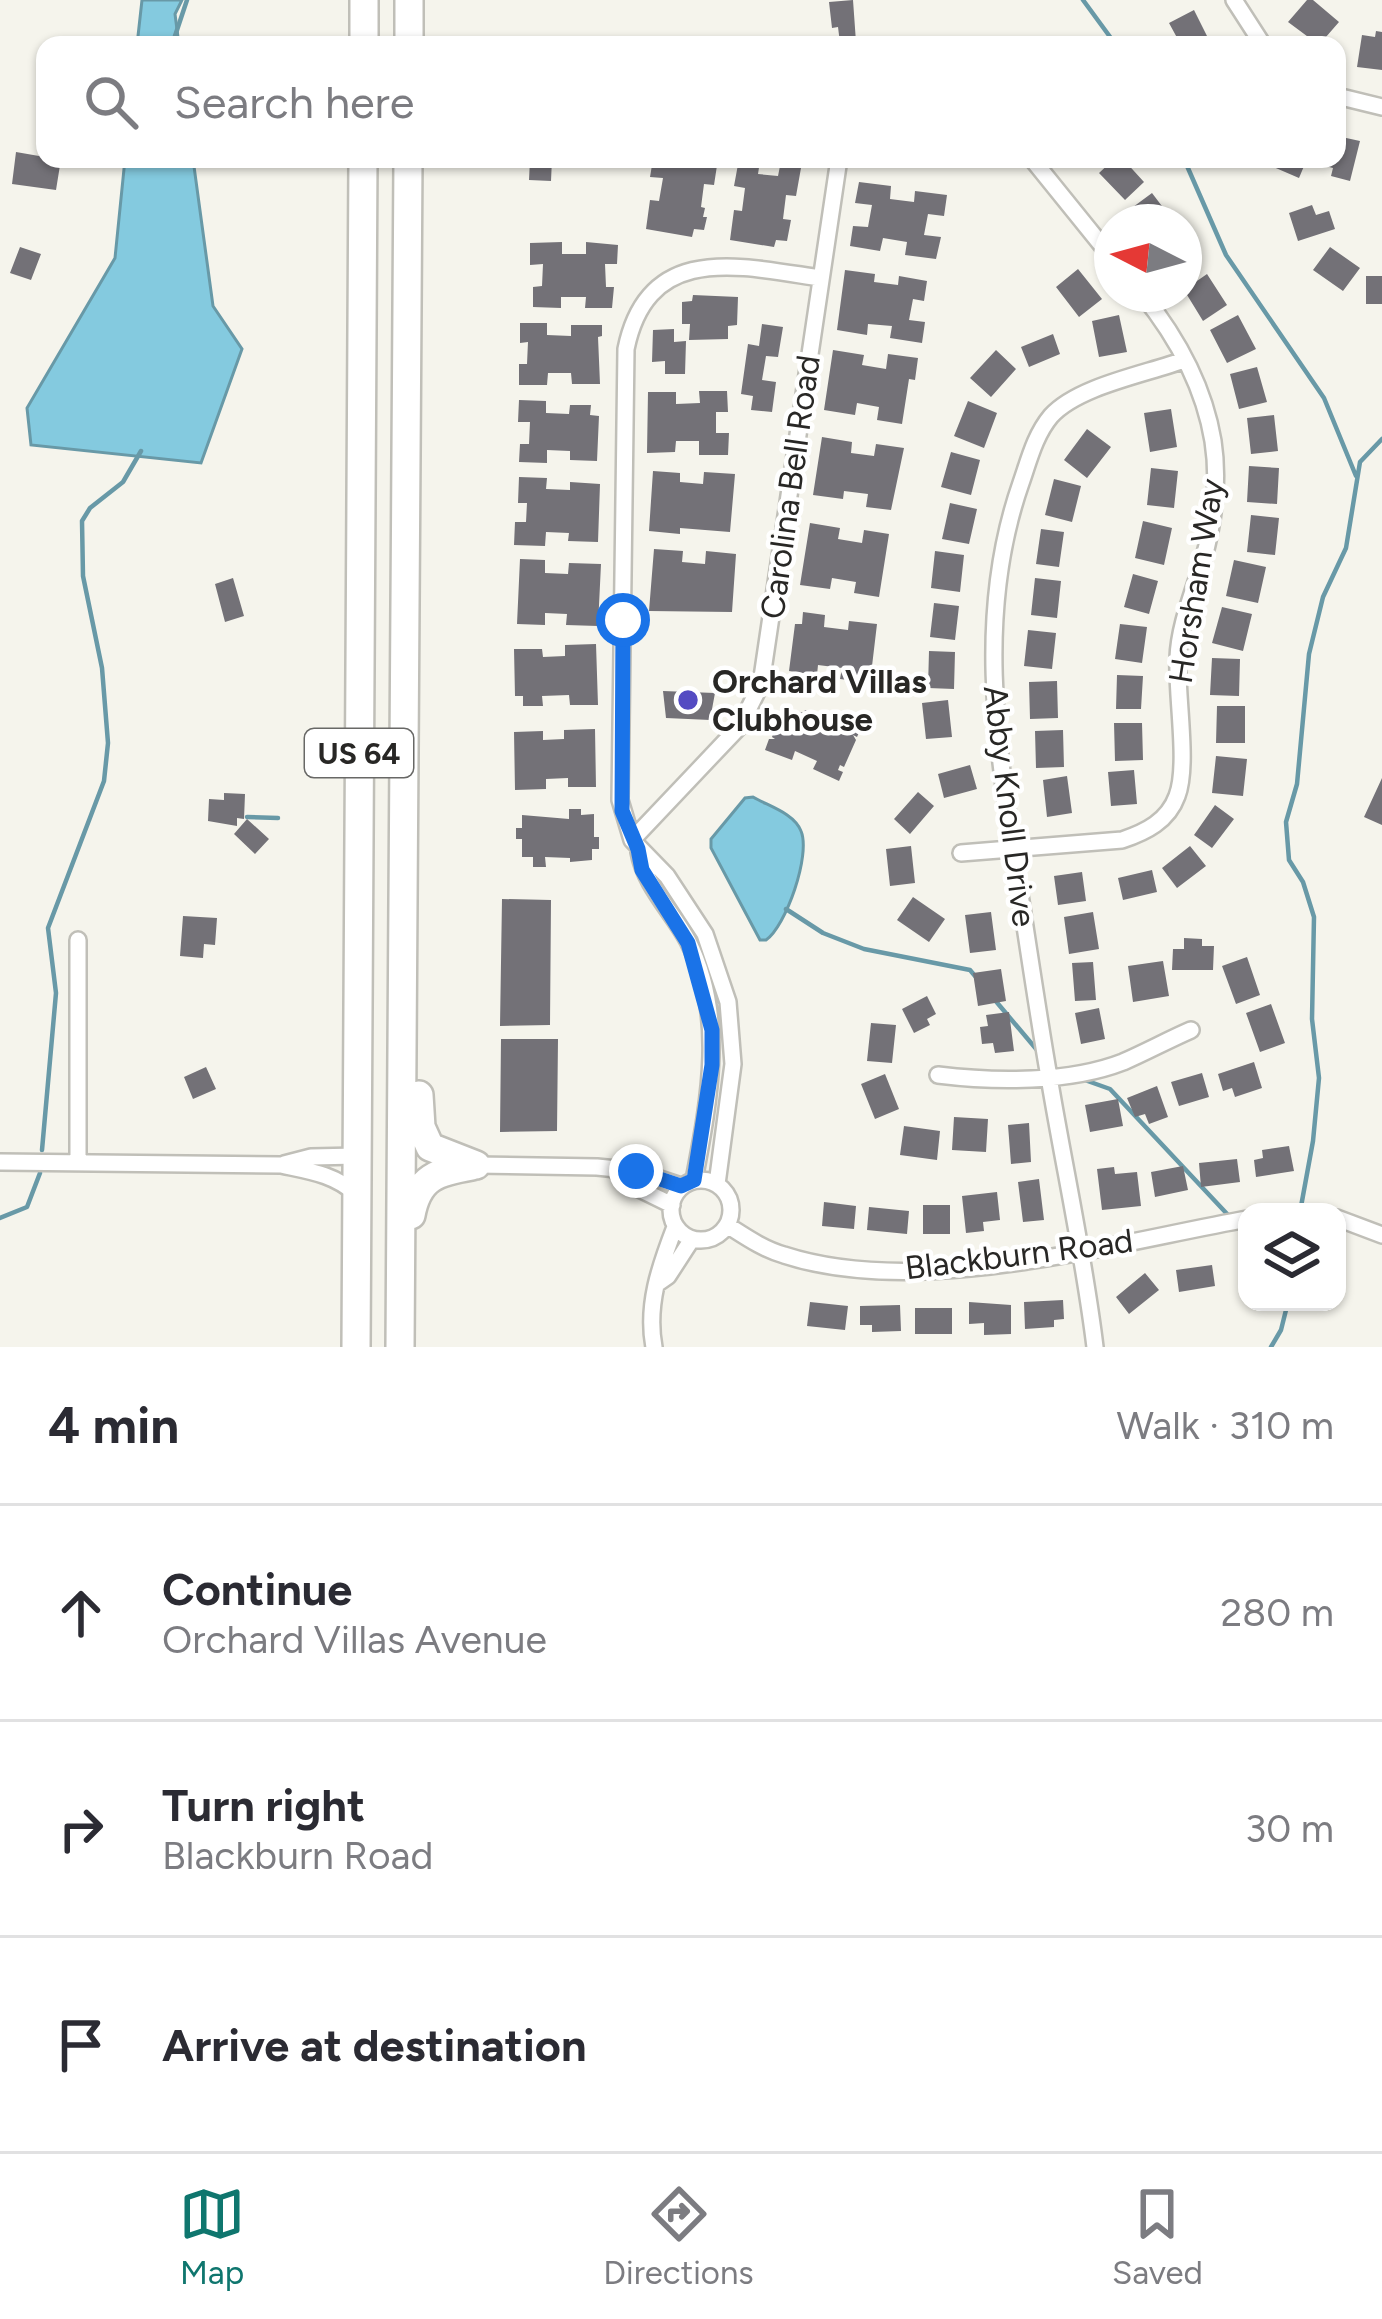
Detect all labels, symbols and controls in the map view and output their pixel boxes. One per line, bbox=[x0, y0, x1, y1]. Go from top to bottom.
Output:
search box bbox=[36, 36, 1346, 168]
icon: search bbox=[78, 69, 144, 135]
text: Search here bbox=[174, 75, 414, 129]
north arrow bbox=[1094, 204, 1202, 312]
street label: Carolina Bell Road bbox=[752, 353, 828, 621]
street label: Horsham Way bbox=[1161, 475, 1231, 686]
route start bbox=[596, 593, 650, 647]
place label: Orchard Villas Clubhouse bbox=[712, 662, 927, 739]
street label: Abby Knoll Drive bbox=[976, 683, 1044, 929]
marker: Orchard Villas Clubhouse bbox=[675, 687, 701, 713]
road number: US 64 bbox=[305, 729, 413, 777]
route end bbox=[609, 1144, 663, 1198]
map controls bbox=[1238, 1203, 1346, 1311]
button: layers bbox=[1238, 1203, 1346, 1311]
street label: Blackburn Road bbox=[903, 1221, 1135, 1287]
text: 4 min bbox=[48, 1395, 179, 1456]
text: Walk · 310 m bbox=[1116, 1402, 1334, 1449]
text: Continue bbox=[162, 1562, 352, 1616]
icon: ahead bbox=[48, 1580, 114, 1646]
text: 280 m bbox=[1220, 1589, 1334, 1636]
text: Orchard Villas Avenue bbox=[162, 1616, 547, 1663]
text: Turn right bbox=[162, 1778, 365, 1832]
icon: right bbox=[48, 1796, 114, 1862]
text: 30 m bbox=[1245, 1805, 1334, 1852]
text: Blackburn Road bbox=[162, 1832, 433, 1879]
icon: arrive bbox=[48, 2012, 114, 2078]
text: Arrive at destination bbox=[162, 2018, 586, 2072]
tab: Map bbox=[179, 2181, 245, 2292]
tab: Directions bbox=[603, 2181, 754, 2292]
tab: Saved bbox=[1112, 2181, 1203, 2292]

